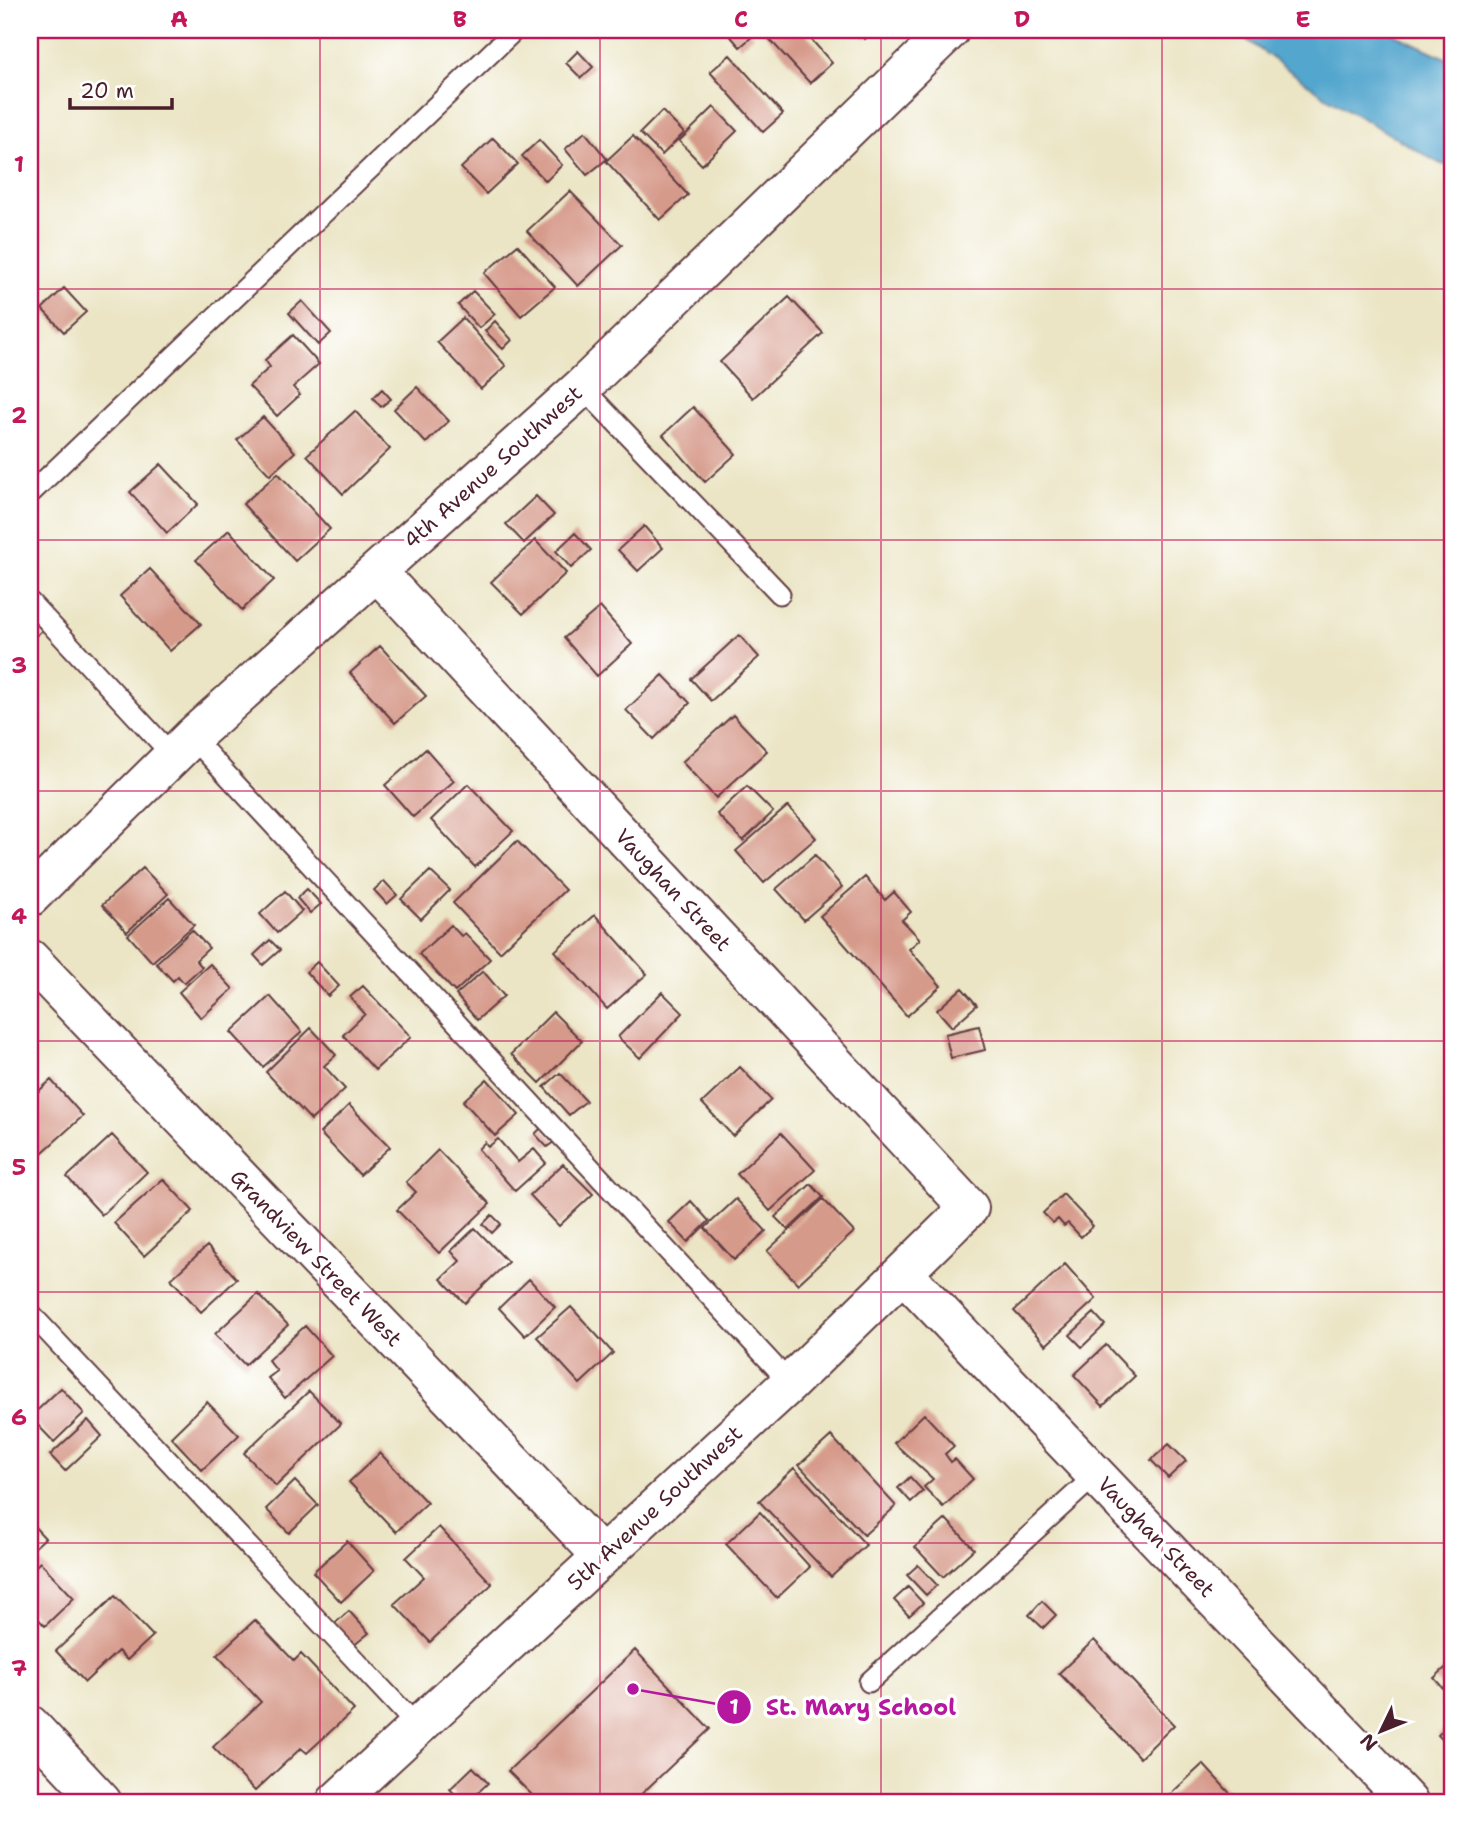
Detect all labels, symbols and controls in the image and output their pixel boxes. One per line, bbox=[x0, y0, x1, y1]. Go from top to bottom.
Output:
text: A bbox=[170, 4, 188, 34]
text: B bbox=[453, 4, 467, 34]
text: C bbox=[734, 4, 748, 34]
text: D bbox=[1014, 4, 1030, 34]
text: E bbox=[1295, 4, 1311, 34]
scale bar bbox=[70, 66, 172, 110]
text: 20 m bbox=[80, 77, 134, 105]
text: 1 bbox=[14, 149, 24, 179]
street label: 4th Avenue Southwest bbox=[398, 379, 588, 555]
text: 2 bbox=[11, 400, 27, 430]
text: 3 bbox=[11, 650, 27, 680]
street label: Vaughan Street bbox=[609, 823, 737, 957]
text: 4 bbox=[11, 901, 27, 931]
text: 5 bbox=[12, 1152, 26, 1182]
street label: Grandview Street West bbox=[224, 1163, 408, 1353]
text: 6 bbox=[11, 1402, 27, 1432]
street label: 5th Avenue Southwest bbox=[561, 1419, 749, 1597]
street label: Vaughan Street bbox=[1091, 1471, 1221, 1603]
text: 7 bbox=[11, 1653, 27, 1683]
callout: St. Mary School bbox=[716, 1685, 970, 1729]
text: St. Mary School bbox=[766, 1692, 956, 1722]
text: 1 bbox=[729, 1693, 739, 1721]
north arrow bbox=[1346, 1696, 1416, 1766]
text: N bbox=[1355, 1728, 1383, 1756]

